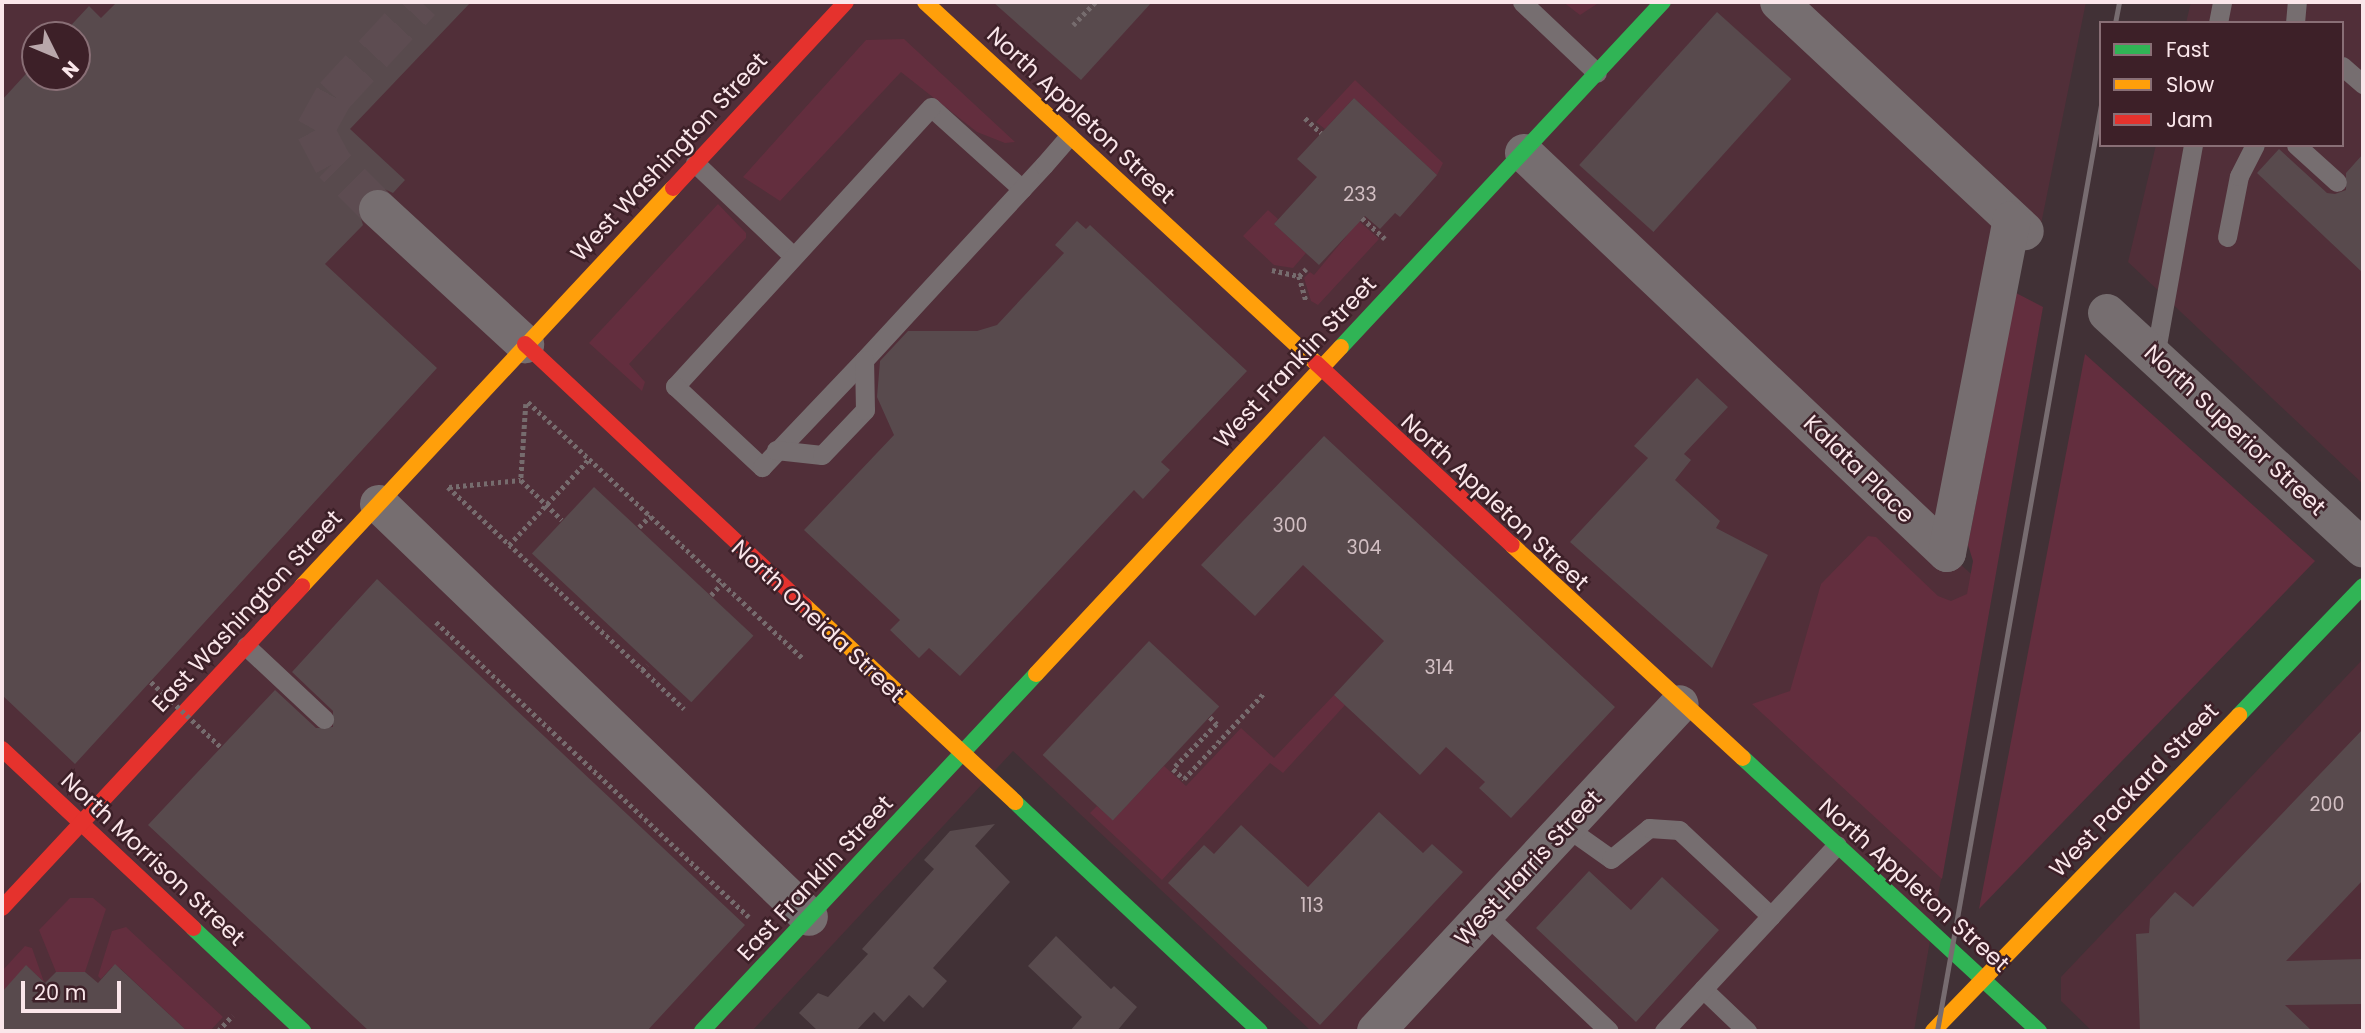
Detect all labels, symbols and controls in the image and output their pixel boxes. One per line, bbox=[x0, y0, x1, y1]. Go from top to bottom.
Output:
north arrow bbox=[21, 21, 91, 91]
street label: North Appleton Street bbox=[981, 21, 1181, 209]
legend bbox=[2099, 21, 2344, 147]
text: Fast bbox=[2166, 35, 2209, 64]
street label: West Washington Street bbox=[565, 47, 773, 267]
text: N bbox=[56, 55, 85, 84]
text: Slow bbox=[2166, 70, 2214, 99]
text: Jam bbox=[2166, 105, 2213, 134]
house number: 233 bbox=[1343, 184, 1377, 206]
street label: West Franklin Street bbox=[1208, 270, 1382, 454]
street label: North Superior Street bbox=[2139, 339, 2331, 521]
street label: North Appleton Street bbox=[1395, 408, 1595, 596]
street label: Kalata Place bbox=[1798, 409, 1920, 529]
street label: East Washington Street bbox=[146, 504, 348, 718]
house number: 300 bbox=[1272, 515, 1308, 537]
street label: North Oneida Street bbox=[726, 534, 910, 708]
house number: 304 bbox=[1346, 537, 1382, 559]
house number: 314 bbox=[1424, 657, 1454, 679]
street label: West Packard Street bbox=[2044, 697, 2224, 883]
street label: North Morrison Street bbox=[55, 767, 251, 951]
street label: West Harris Street bbox=[1449, 784, 1607, 952]
street label: East Franklin Street bbox=[731, 790, 899, 966]
street label: North Appleton Street bbox=[1813, 792, 2015, 978]
house number: 200 bbox=[2310, 794, 2344, 816]
house number: 113 bbox=[1300, 895, 1324, 917]
scale bar bbox=[24, 967, 124, 1011]
text: 20 m bbox=[34, 978, 87, 1007]

